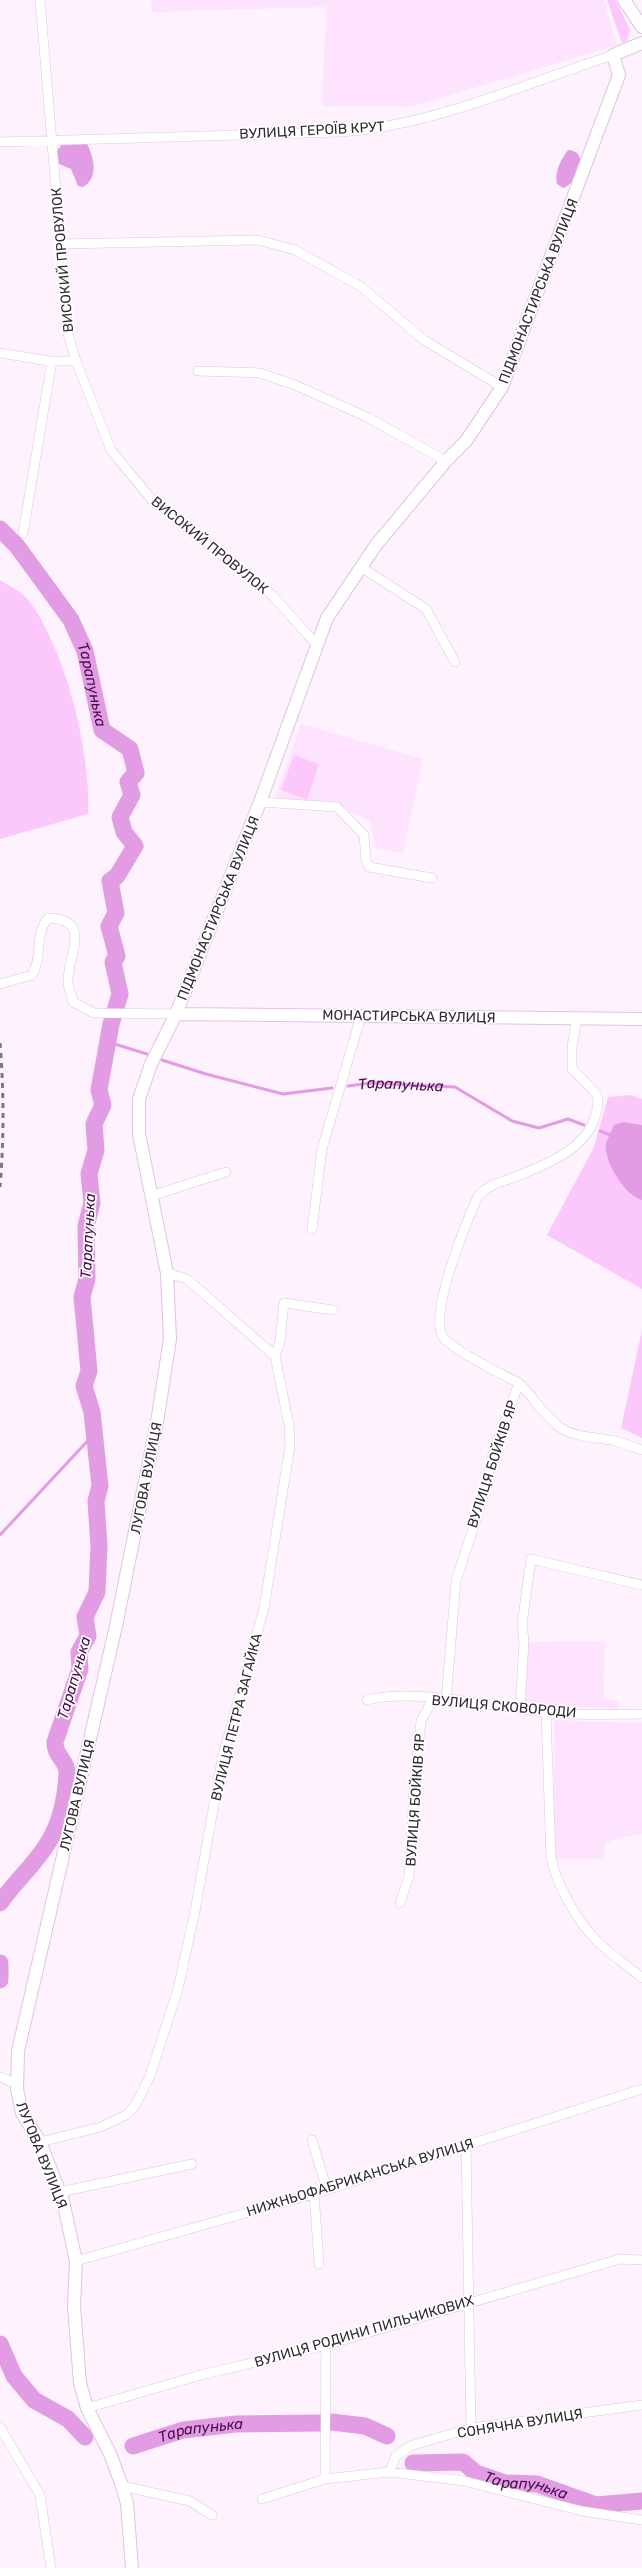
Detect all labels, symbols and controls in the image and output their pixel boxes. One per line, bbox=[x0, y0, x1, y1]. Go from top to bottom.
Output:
street label: ВУЛИЦЯ ГЕРОЇВ КРУТ bbox=[239, 117, 385, 143]
street label: ВИСОКИЙ ПРОВУЛОК bbox=[47, 187, 77, 333]
street label: ПІДМОНАСТИРСЬКА ВУЛИЦЯ bbox=[495, 196, 582, 386]
street label: ВИСОКИЙ ПРОВУЛОК bbox=[148, 492, 272, 598]
water label: Тарапунька bbox=[73, 640, 110, 729]
street label: ПІДМОНАСТИРСЬКА ВУЛИЦЯ bbox=[174, 814, 263, 1003]
street label: МОНАСТИРСЬКА ВУЛИЦЯ bbox=[322, 1006, 496, 1027]
water label: Тарапунька bbox=[357, 1073, 444, 1095]
water label: Тарапунька bbox=[77, 1193, 99, 1279]
street label: ВУЛИЦЯ БОЙКІВ ЯР bbox=[463, 1398, 521, 1530]
street label: ЛУГОВА ВУЛИЦЯ bbox=[127, 1421, 166, 1536]
street label: ВУЛИЦЯ ПЕТРА ЗАГАЙКА bbox=[206, 1631, 266, 1803]
water label: Тарапунька bbox=[54, 1634, 95, 1722]
street label: ВУЛИЦЯ СКОВОРОДИ bbox=[431, 1692, 577, 1721]
street label: ВУЛИЦЯ БОЙКІВ ЯР bbox=[401, 1733, 429, 1867]
street label: ЛУГОВА ВУЛИЦЯ bbox=[56, 1738, 99, 1852]
street label: ЛУГОВА ВУЛИЦЯ bbox=[12, 2099, 71, 2211]
street label: НИЖНЬОФАБРИКАНСЬКА ВУЛИЦЯ bbox=[244, 2135, 476, 2220]
street label: ВУЛИЦЯ РОДИНИ ПИЛЬЧИКОВИХ bbox=[252, 2292, 476, 2371]
street label: СОНЯЧНА ВУЛИЦЯ bbox=[456, 2405, 584, 2442]
water label: Тарапунька bbox=[156, 2415, 243, 2446]
water label: Тарапунька bbox=[482, 2467, 570, 2503]

